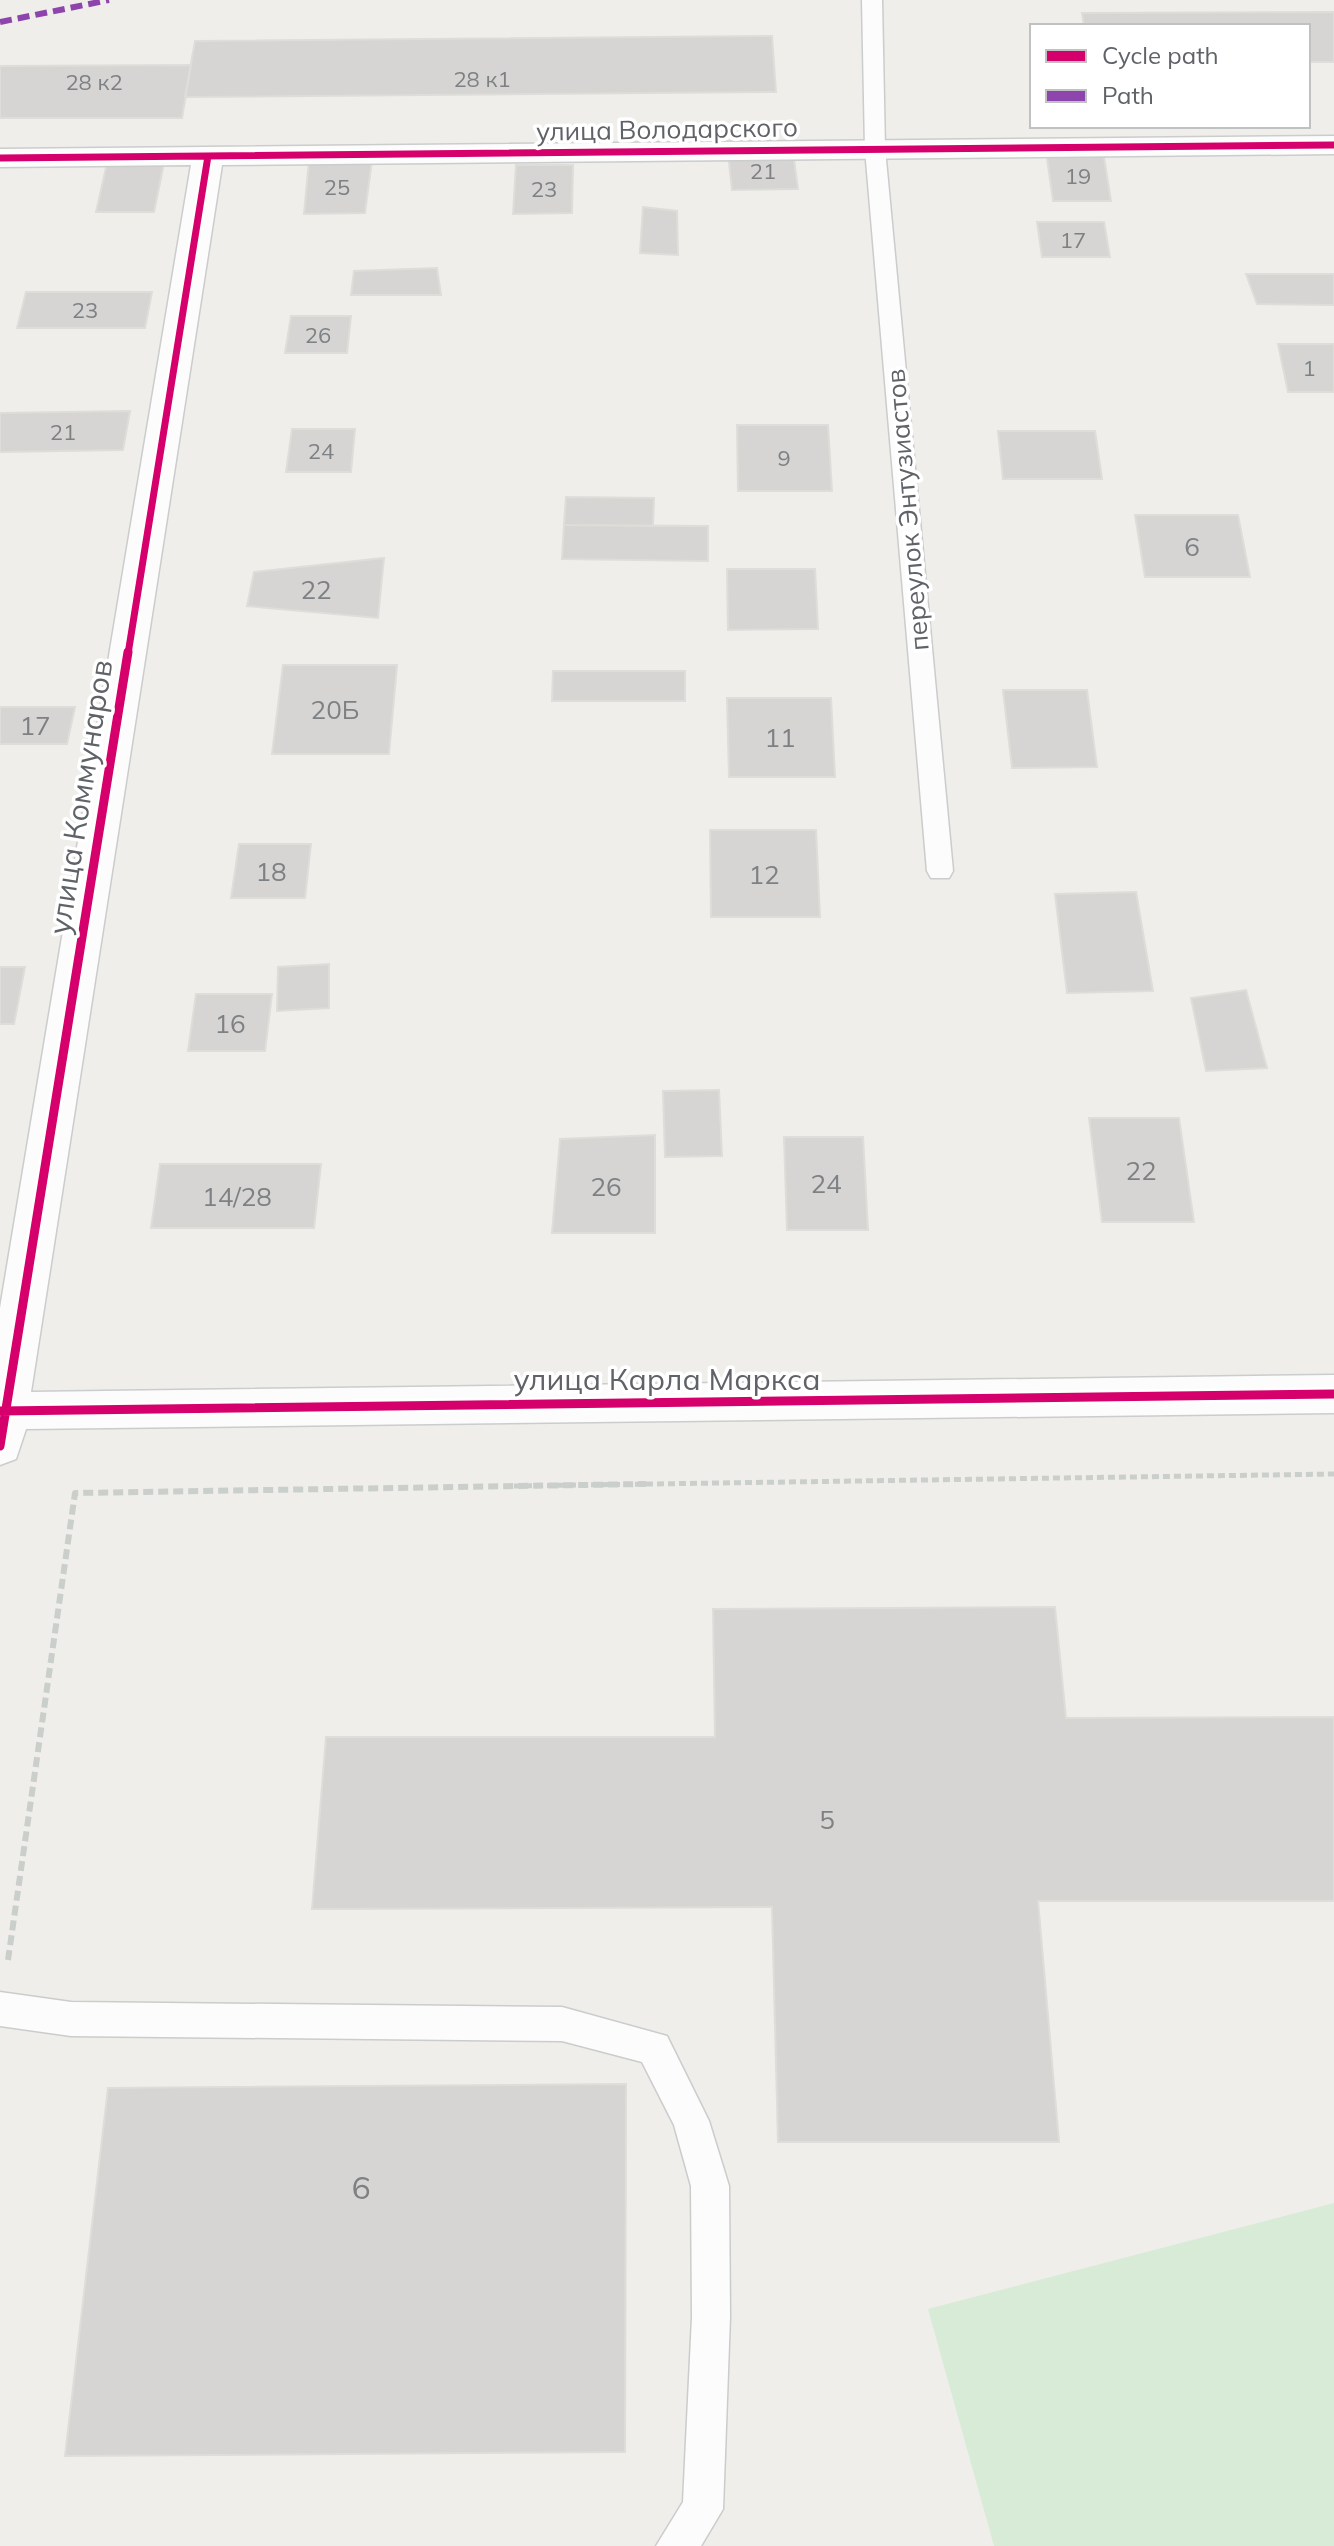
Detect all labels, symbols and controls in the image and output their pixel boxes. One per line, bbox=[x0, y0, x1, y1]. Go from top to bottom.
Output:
legend bbox=[1030, 24, 1310, 128]
text: Cycle path bbox=[1102, 40, 1219, 70]
house number: 28 к1 bbox=[453, 65, 511, 93]
house number: 28 к2 bbox=[65, 68, 123, 96]
text: Path bbox=[1102, 80, 1154, 110]
street label: улица Володарского bbox=[536, 110, 798, 148]
house number: 21 bbox=[750, 157, 776, 185]
house number: 19 bbox=[1065, 162, 1091, 190]
house number: 25 bbox=[324, 173, 350, 201]
house number: 23 bbox=[531, 175, 557, 203]
house number: 17 bbox=[1060, 226, 1086, 254]
house number: 23 bbox=[72, 296, 98, 324]
house number: 26 bbox=[305, 321, 331, 349]
house number: 1 bbox=[1302, 354, 1316, 382]
street label: переулок Энтузиастов bbox=[878, 368, 936, 652]
house number: 21 bbox=[50, 418, 76, 446]
house number: 24 bbox=[308, 437, 334, 465]
house number: 9 bbox=[777, 444, 791, 472]
house number: 6 bbox=[1184, 530, 1200, 563]
house number: 22 bbox=[300, 573, 332, 606]
street label: улица Коммунаров bbox=[40, 657, 120, 937]
house number: 20Б bbox=[311, 693, 359, 726]
house number: 17 bbox=[19, 709, 51, 742]
house number: 11 bbox=[764, 721, 796, 754]
house number: 18 bbox=[255, 855, 287, 888]
house number: 12 bbox=[748, 858, 780, 891]
house number: 16 bbox=[214, 1007, 246, 1040]
house number: 22 bbox=[1125, 1154, 1157, 1187]
house number: 24 bbox=[810, 1167, 842, 1200]
house number: 26 bbox=[590, 1170, 622, 1203]
house number: 14/28 bbox=[202, 1180, 272, 1213]
street label: улица Карла Маркса bbox=[514, 1360, 820, 1398]
house number: 5 bbox=[819, 1803, 835, 1836]
house number: 6 bbox=[351, 2167, 371, 2207]

